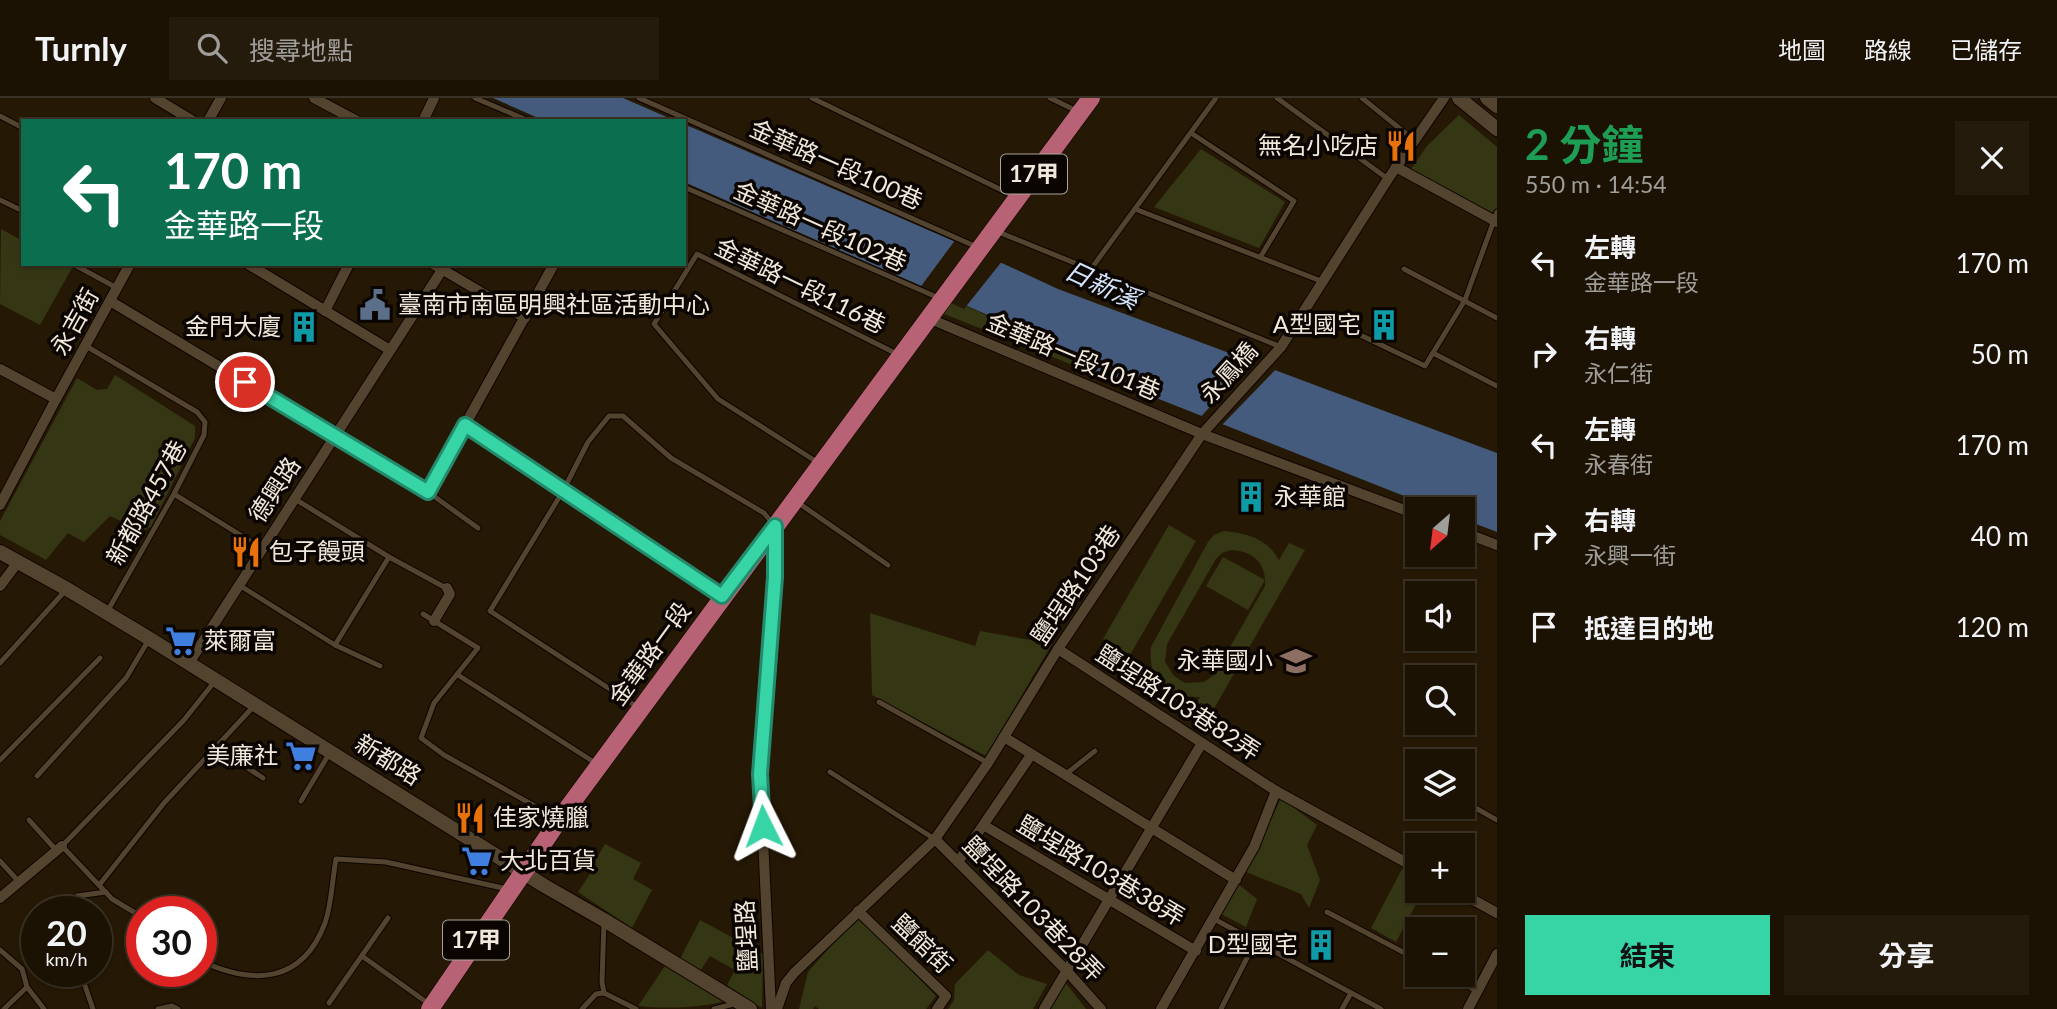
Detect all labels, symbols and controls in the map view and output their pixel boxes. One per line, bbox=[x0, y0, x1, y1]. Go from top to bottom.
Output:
search box bbox=[169, 17, 659, 80]
text: Turnly bbox=[35, 28, 127, 68]
icon: search bbox=[193, 29, 231, 67]
text: 搜尋地點 bbox=[249, 34, 353, 66]
text: 地圖 bbox=[1778, 35, 1826, 64]
text: 路線 bbox=[1864, 35, 1912, 64]
text: 已儲存 bbox=[1950, 35, 2022, 64]
street label: 金華路一段100巷 bbox=[746, 113, 927, 215]
text: 2 分鐘 bbox=[1525, 119, 1644, 169]
button: close bbox=[1955, 121, 2029, 195]
restaurant icon: 無名小吃店 bbox=[1384, 129, 1418, 163]
place label: 無名小吃店 bbox=[1258, 130, 1378, 159]
text: 170 m bbox=[164, 141, 302, 199]
icon: left bbox=[49, 147, 140, 238]
road number: 17甲 bbox=[1001, 155, 1067, 194]
text: 550 m · 14:54 bbox=[1525, 170, 1667, 198]
street label: 金華路一段102巷 bbox=[730, 175, 911, 277]
text: 金華路一段 bbox=[164, 205, 324, 244]
street label: 金華路一段116巷 bbox=[711, 231, 890, 338]
text: 左轉 bbox=[1584, 231, 1636, 263]
icon: left bbox=[1525, 244, 1563, 282]
text: 170 m bbox=[1956, 247, 2029, 279]
water label: 日新溪 bbox=[1060, 253, 1148, 317]
text: 金華路一段 bbox=[1584, 268, 1699, 296]
street label: 永吉街 bbox=[44, 283, 104, 360]
public building icon: 臺南市南區明興社區活動中心 bbox=[358, 288, 392, 322]
place label: 臺南市南區明興社區活動中心 bbox=[398, 289, 710, 318]
street label: 金華路一段101巷 bbox=[982, 306, 1165, 405]
building icon: A型國宅 bbox=[1367, 308, 1401, 342]
place label: A型國宅 bbox=[1273, 309, 1361, 338]
building icon: 金門大廈 bbox=[287, 310, 321, 344]
place label: 金門大廈 bbox=[185, 311, 281, 340]
text: 右轉 bbox=[1584, 322, 1636, 354]
icon: right bbox=[1525, 335, 1563, 373]
street label: 永鳳橋 bbox=[1193, 336, 1263, 408]
text: 50 m bbox=[1971, 338, 2029, 370]
pin bbox=[215, 352, 275, 412]
text: 永仁街 bbox=[1584, 359, 1653, 387]
icon: arrive bbox=[226, 363, 264, 401]
text: 左轉 bbox=[1584, 413, 1636, 445]
icon: left bbox=[1525, 426, 1563, 464]
text: 170 m bbox=[1956, 429, 2029, 461]
street label: 新都路457巷 bbox=[100, 435, 192, 570]
text: 永春街 bbox=[1584, 450, 1653, 478]
street label: 德興路 bbox=[242, 451, 306, 527]
building icon: 永華館 bbox=[1234, 480, 1268, 514]
place label: 永華館 bbox=[1274, 481, 1346, 510]
north arrow bbox=[1405, 497, 1475, 567]
map controls bbox=[1405, 497, 1475, 987]
text: 右轉 bbox=[1584, 504, 1636, 536]
icon: right bbox=[1525, 517, 1563, 555]
street label: 鹽埕路103巷 bbox=[1024, 519, 1125, 649]
text: 40 m bbox=[1971, 520, 2029, 552]
restaurant icon: 包子饅頭 bbox=[229, 535, 263, 569]
place label: 包子饅頭 bbox=[269, 536, 365, 565]
text: 永興一街 bbox=[1584, 541, 1676, 569]
button: sound bbox=[1405, 581, 1475, 651]
street label: 金華路一段 bbox=[602, 596, 696, 710]
icon: arrive bbox=[1525, 608, 1563, 646]
text: 120 m bbox=[1956, 611, 2029, 643]
text: 抵達目的地 bbox=[1584, 612, 1714, 644]
supermarket icon: 萊爾富 bbox=[164, 624, 198, 658]
place label: 萊爾富 bbox=[204, 625, 276, 654]
street label: 鹽埕路103巷82弄 bbox=[1091, 638, 1266, 766]
school or university icon: 永華國小 bbox=[1279, 644, 1313, 678]
place label: 永華國小 bbox=[1177, 645, 1273, 674]
button: search bbox=[1405, 665, 1475, 735]
street label: 新都路 bbox=[351, 727, 427, 790]
supermarket icon: 美廉社 bbox=[284, 739, 318, 773]
place label: 美廉社 bbox=[206, 740, 278, 769]
button: layers bbox=[1405, 749, 1475, 819]
position arrow bbox=[726, 789, 800, 863]
restaurant icon: 佳家燒臘 bbox=[453, 801, 487, 835]
place label: 佳家燒臘 bbox=[493, 802, 589, 831]
street label: 鹽埕路103巷38弄 bbox=[1013, 808, 1191, 931]
street label: 鹽埕路103巷28弄 bbox=[958, 830, 1110, 986]
button: + bbox=[1405, 833, 1475, 903]
supermarket icon: 大北百貨 bbox=[460, 844, 494, 878]
place label: 大北百貨 bbox=[500, 845, 596, 874]
speed limit sign: 30 bbox=[126, 896, 217, 987]
street label: 鹽埕路 bbox=[729, 899, 762, 973]
street label: 鹽館街 bbox=[887, 907, 959, 978]
text: 20 bbox=[46, 911, 87, 953]
button: 結束 bbox=[1525, 915, 1770, 995]
button: 分享 bbox=[1784, 915, 2029, 995]
button: − bbox=[1405, 917, 1475, 987]
road number: 17甲 bbox=[443, 920, 509, 960]
building icon: D型國宅 bbox=[1304, 928, 1338, 962]
place label: D型國宅 bbox=[1208, 929, 1298, 958]
text: km/h bbox=[45, 948, 88, 970]

